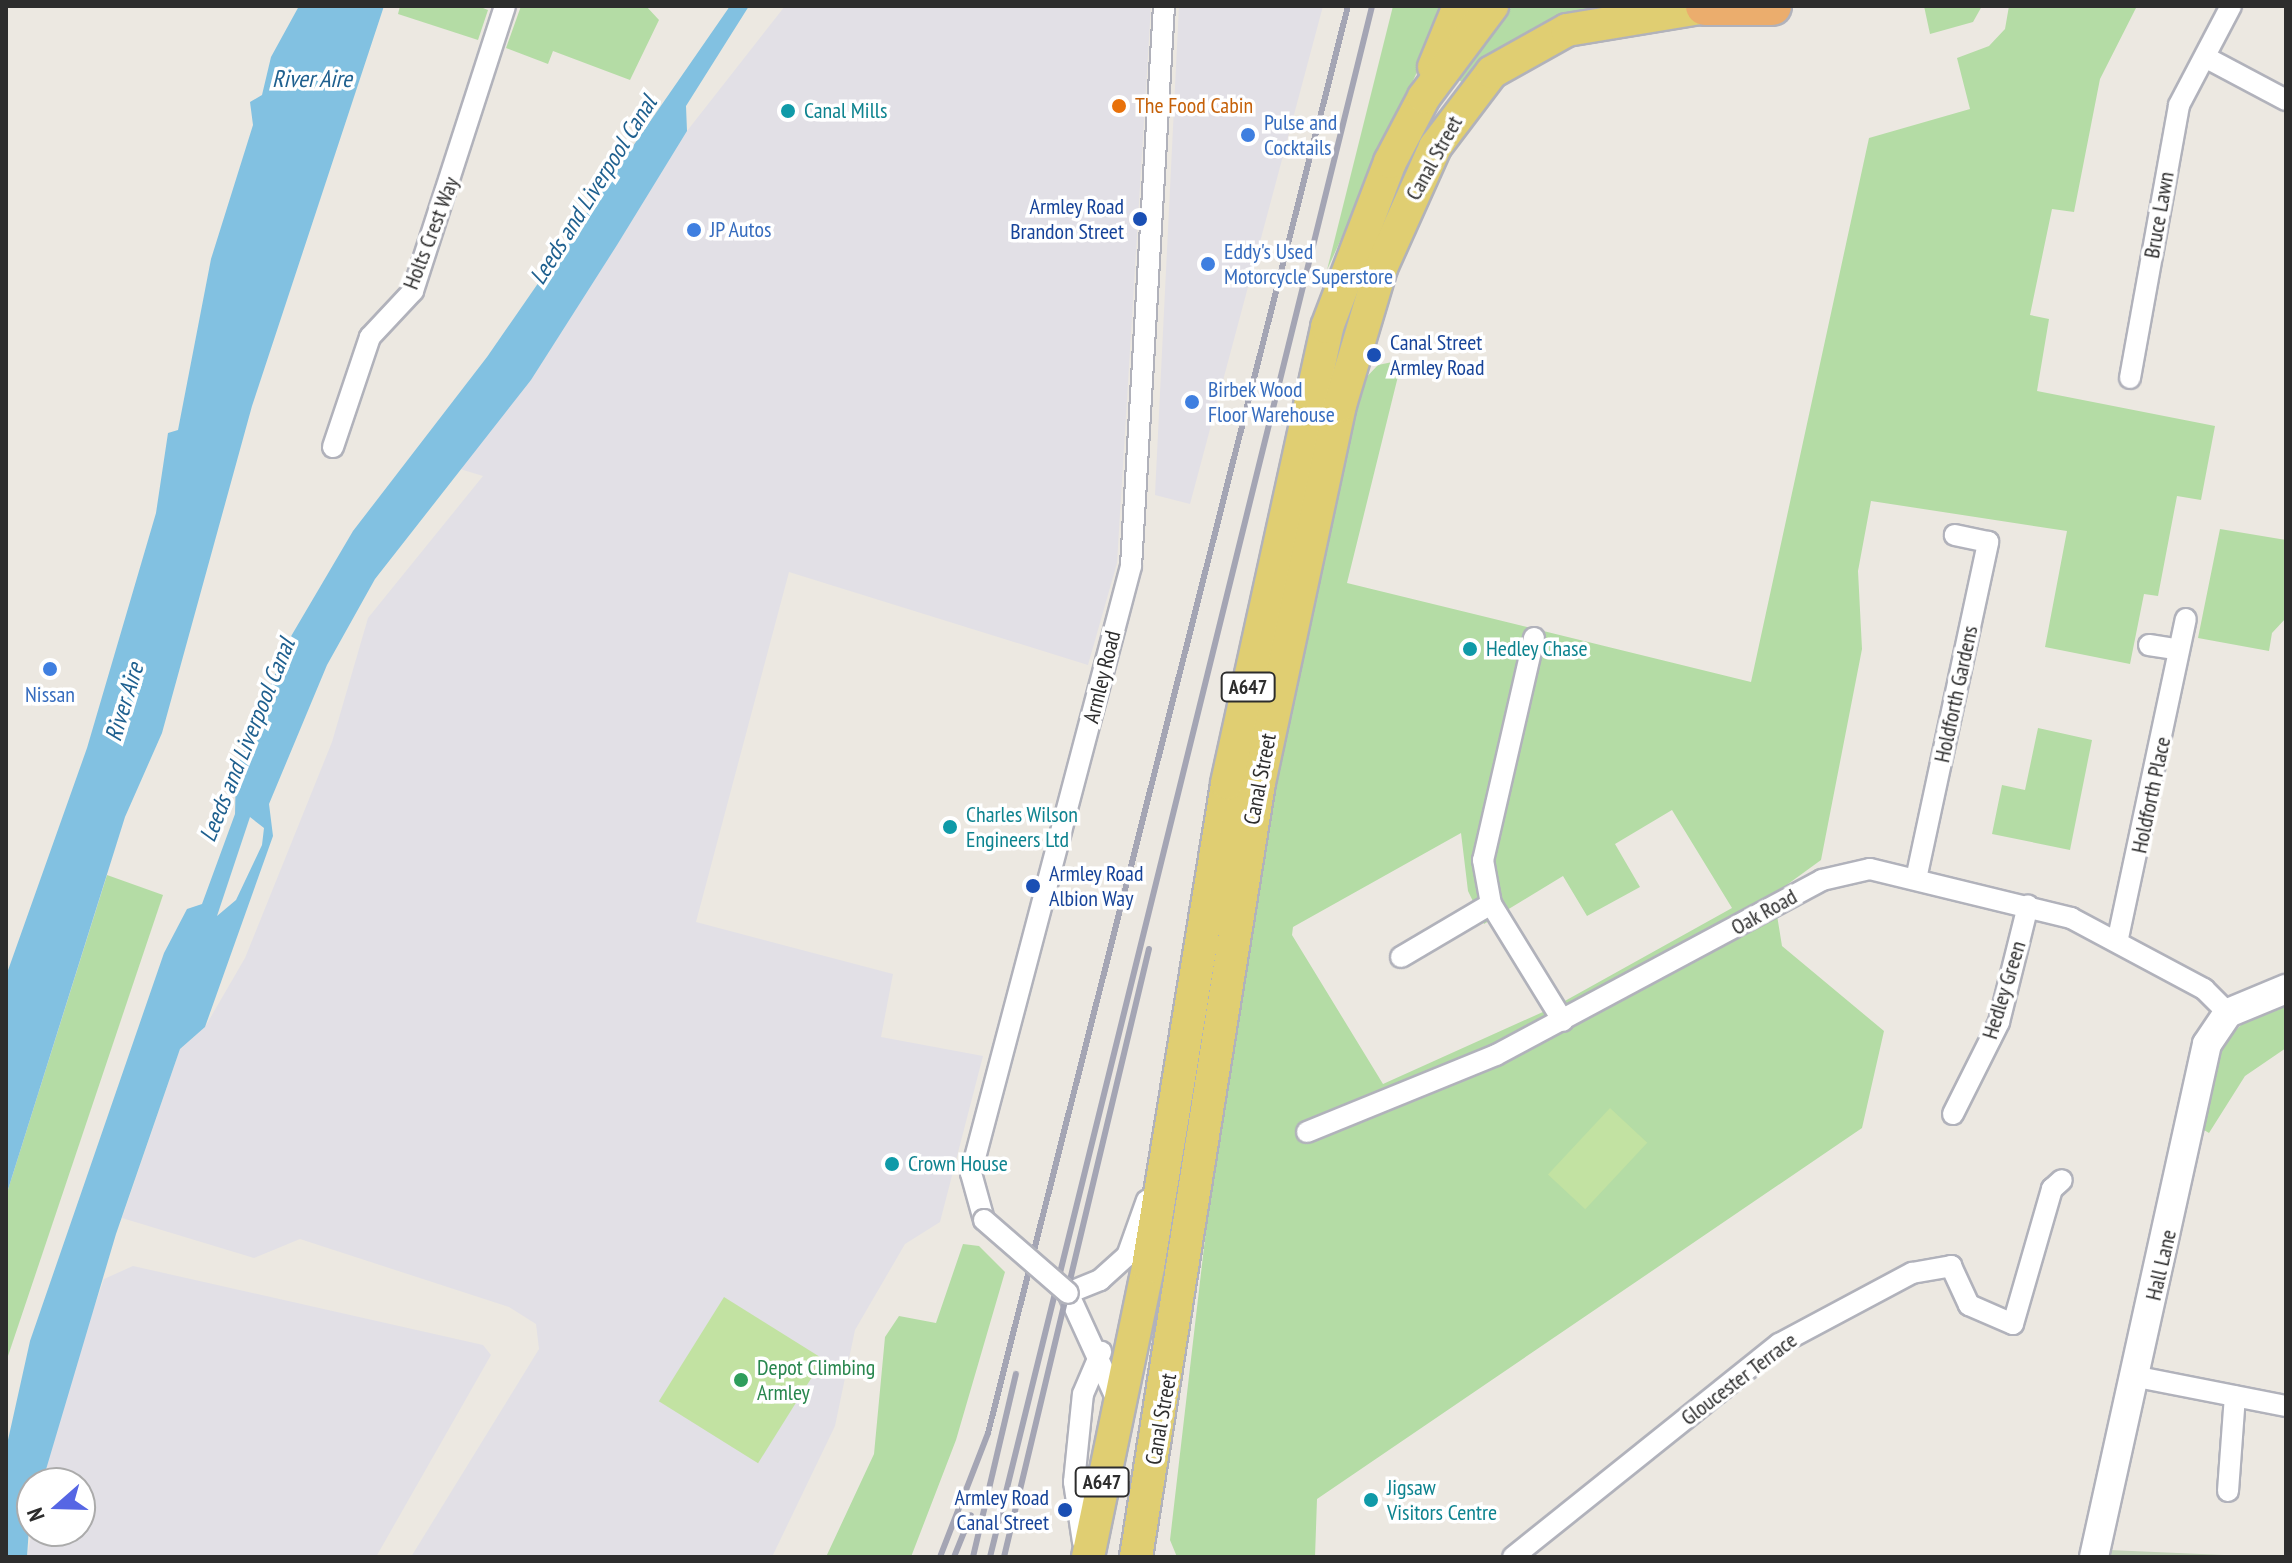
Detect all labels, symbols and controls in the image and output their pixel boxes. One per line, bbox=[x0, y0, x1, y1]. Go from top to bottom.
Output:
water label: River Aire bbox=[272, 65, 352, 93]
water label: Leeds and Liverpool Canal bbox=[523, 91, 663, 289]
place label: The Food Cabin bbox=[1135, 93, 1253, 119]
marker: The Food Cabin bbox=[1110, 97, 1128, 115]
place label: Canal Mills bbox=[804, 98, 887, 124]
marker: Canal Mills bbox=[779, 102, 797, 120]
place label: Pulse and Cocktails bbox=[1264, 109, 1337, 160]
street label: Canal Street bbox=[1400, 111, 1468, 205]
marker: Pulse and Cocktails bbox=[1239, 126, 1257, 144]
street label: Bruce Lawn bbox=[2138, 170, 2180, 260]
street label: Holts Crest Way bbox=[397, 173, 465, 293]
place label: Armley Road Brandon Street bbox=[1010, 193, 1124, 244]
marker: Armley Road Brandon Street bbox=[1131, 210, 1149, 228]
place label: JP Autos bbox=[710, 217, 773, 243]
marker: JP Autos bbox=[685, 221, 703, 239]
place label: Eddy's Used Motorcycle Superstore bbox=[1224, 238, 1393, 290]
marker: Eddy's Used Motorcycle Superstore bbox=[1199, 255, 1217, 273]
place label: Canal Street Armley Road bbox=[1390, 329, 1485, 380]
marker: Canal Street Armley Road bbox=[1365, 346, 1383, 364]
place label: Birbek Wood Floor Warehouse bbox=[1208, 376, 1335, 428]
marker: Birbek Wood Floor Warehouse bbox=[1183, 393, 1201, 411]
street label: Holdforth Gardens bbox=[1929, 623, 1983, 765]
street label: Armley Road bbox=[1078, 628, 1126, 726]
water label: Leeds and Liverpool Canal bbox=[193, 634, 301, 846]
place label: Hedley Chase bbox=[1486, 636, 1588, 662]
marker: Hedley Chase bbox=[1461, 640, 1479, 658]
water label: River Aire bbox=[98, 659, 150, 745]
marker: Nissan bbox=[41, 660, 59, 678]
road number: A647 bbox=[1220, 671, 1276, 703]
place label: Nissan bbox=[25, 682, 75, 708]
street label: Canal Street bbox=[1238, 731, 1282, 827]
street label: Holdforth Place bbox=[2126, 734, 2176, 856]
place label: Charles Wilson Engineers Ltd bbox=[966, 801, 1078, 852]
marker: Charles Wilson Engineers Ltd bbox=[941, 818, 959, 836]
place label: Armley Road Albion Way bbox=[1049, 860, 1144, 912]
marker: Armley Road Albion Way bbox=[1024, 877, 1042, 895]
street label: Oak Road bbox=[1726, 883, 1802, 941]
street label: Hedley Green bbox=[1977, 938, 2031, 1042]
place label: Crown House bbox=[908, 1151, 1008, 1177]
marker: Crown House bbox=[883, 1155, 901, 1173]
street label: Hall Lane bbox=[2140, 1227, 2182, 1303]
street label: Gloucester Terrace bbox=[1676, 1327, 1802, 1431]
place label: Depot Climbing Armley bbox=[757, 1354, 875, 1406]
marker: Depot Climbing Armley bbox=[732, 1371, 750, 1389]
street label: Canal Street bbox=[1140, 1371, 1182, 1467]
road number: A647 bbox=[1074, 1466, 1130, 1498]
north arrow bbox=[16, 1467, 96, 1547]
place label: Jigsaw Visitors Centre bbox=[1387, 1474, 1497, 1526]
place label: Armley Road Canal Street bbox=[954, 1484, 1049, 1536]
marker: Jigsaw Visitors Centre bbox=[1362, 1491, 1380, 1509]
marker: Armley Road Canal Street bbox=[1056, 1501, 1074, 1519]
text: N bbox=[20, 1504, 51, 1525]

